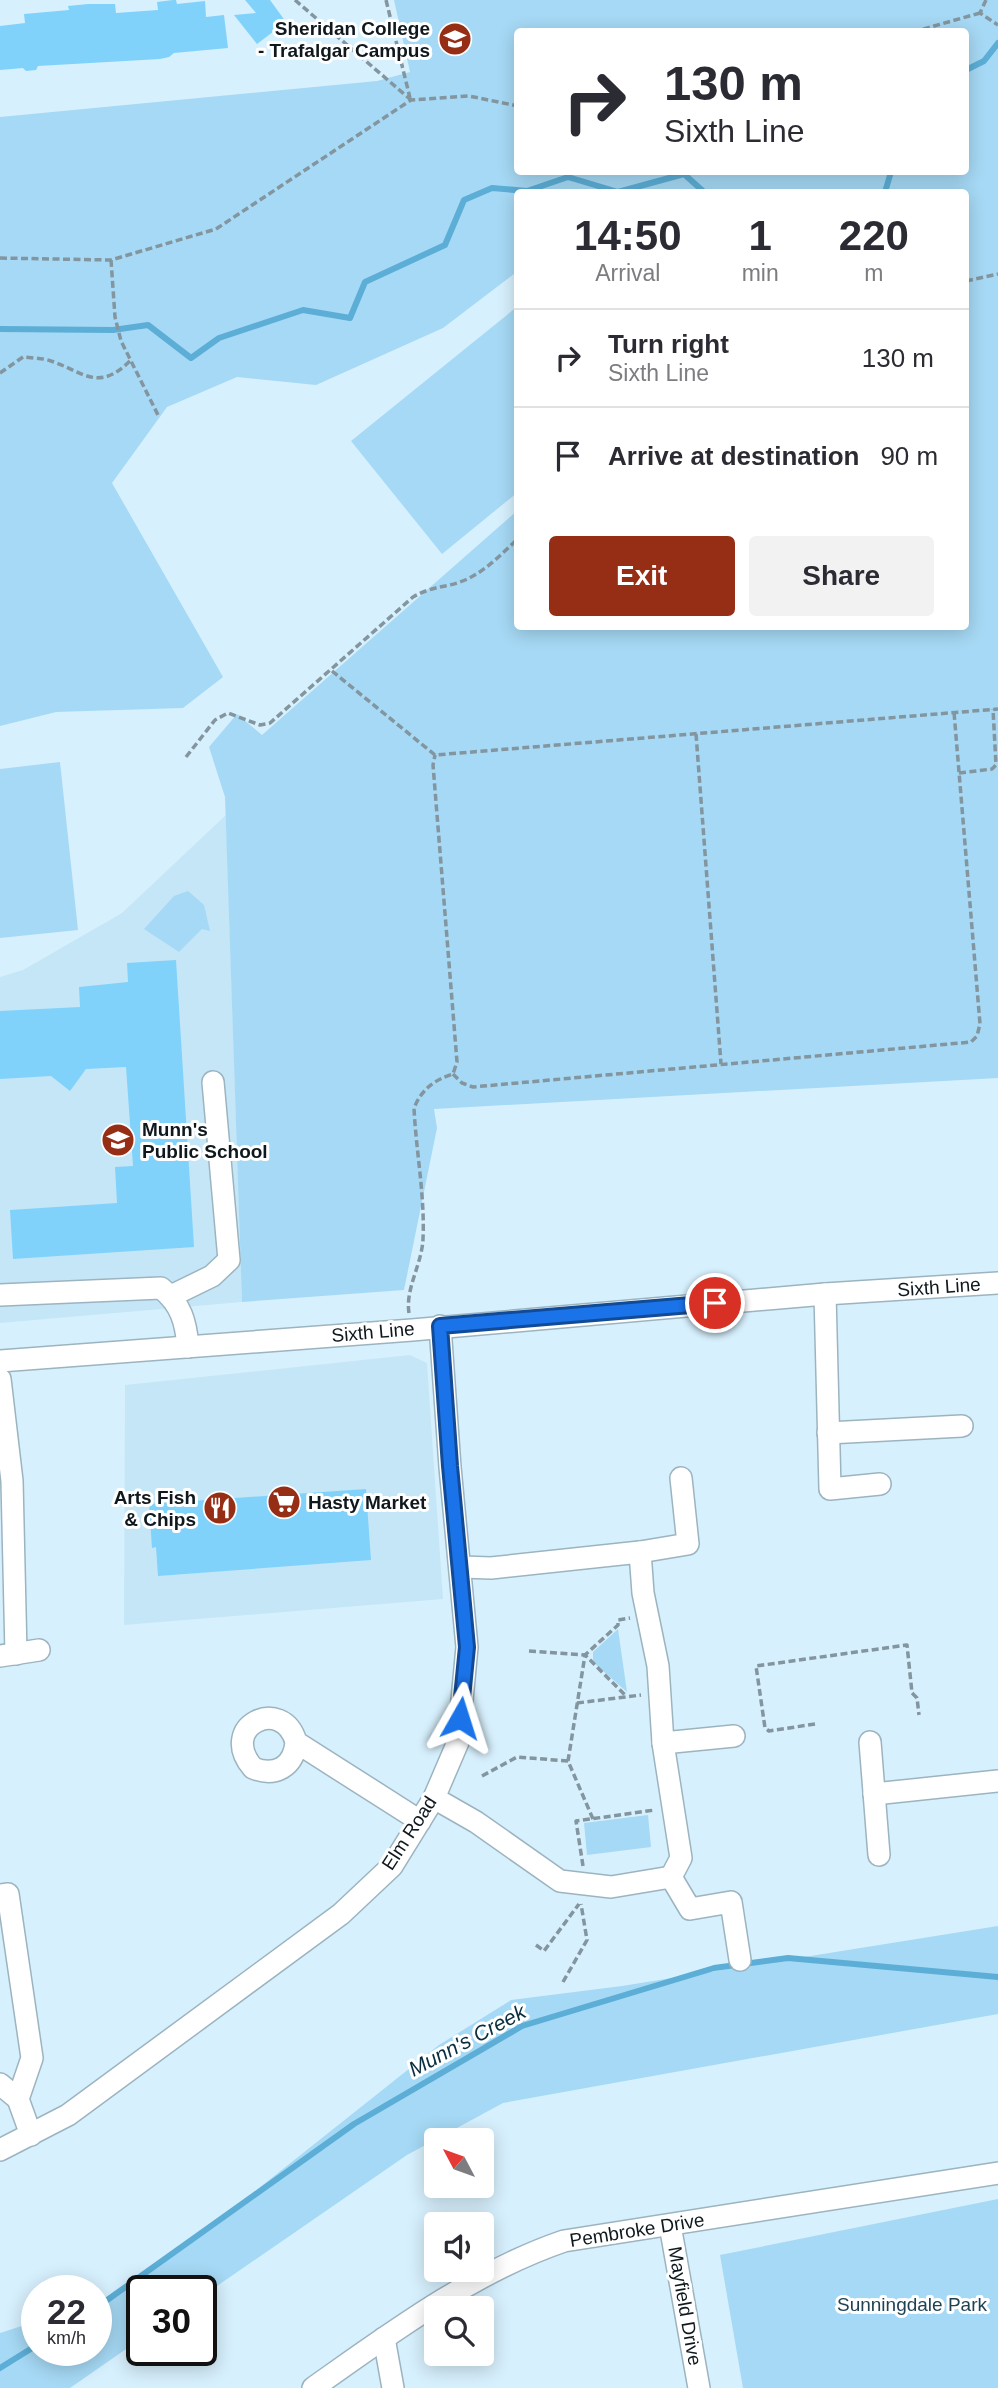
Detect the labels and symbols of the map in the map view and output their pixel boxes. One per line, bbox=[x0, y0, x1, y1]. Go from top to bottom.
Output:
place label: Sheridan College - Trafalgar Campus bbox=[258, 18, 430, 61]
school or university icon: Sheridan College - Trafalgar Campus bbox=[436, 20, 474, 58]
place label: Munn's Public School bbox=[142, 1119, 268, 1162]
school or university icon: Munn's Public School bbox=[99, 1121, 137, 1159]
pin bbox=[685, 1273, 745, 1333]
street label: Sixth Line bbox=[897, 1274, 981, 1300]
street label: Sixth Line bbox=[331, 1318, 415, 1346]
supermarket icon: Hasty Market bbox=[265, 1483, 303, 1521]
place label: Arts Fish & Chips bbox=[114, 1487, 196, 1530]
restaurant icon: Arts Fish & Chips bbox=[201, 1489, 239, 1527]
place label: Hasty Market bbox=[308, 1492, 427, 1513]
position arrow bbox=[423, 1681, 497, 1755]
street label: Elm Road bbox=[377, 1792, 441, 1874]
water label: Munn's Creek bbox=[405, 1999, 531, 2080]
north arrow bbox=[424, 2128, 494, 2198]
street label: Pembroke Drive bbox=[568, 2209, 706, 2251]
street label: Mayfield Drive bbox=[664, 2245, 706, 2367]
speed limit sign: 30 bbox=[126, 2275, 217, 2366]
park label: Sunningdale Park bbox=[837, 2294, 987, 2315]

